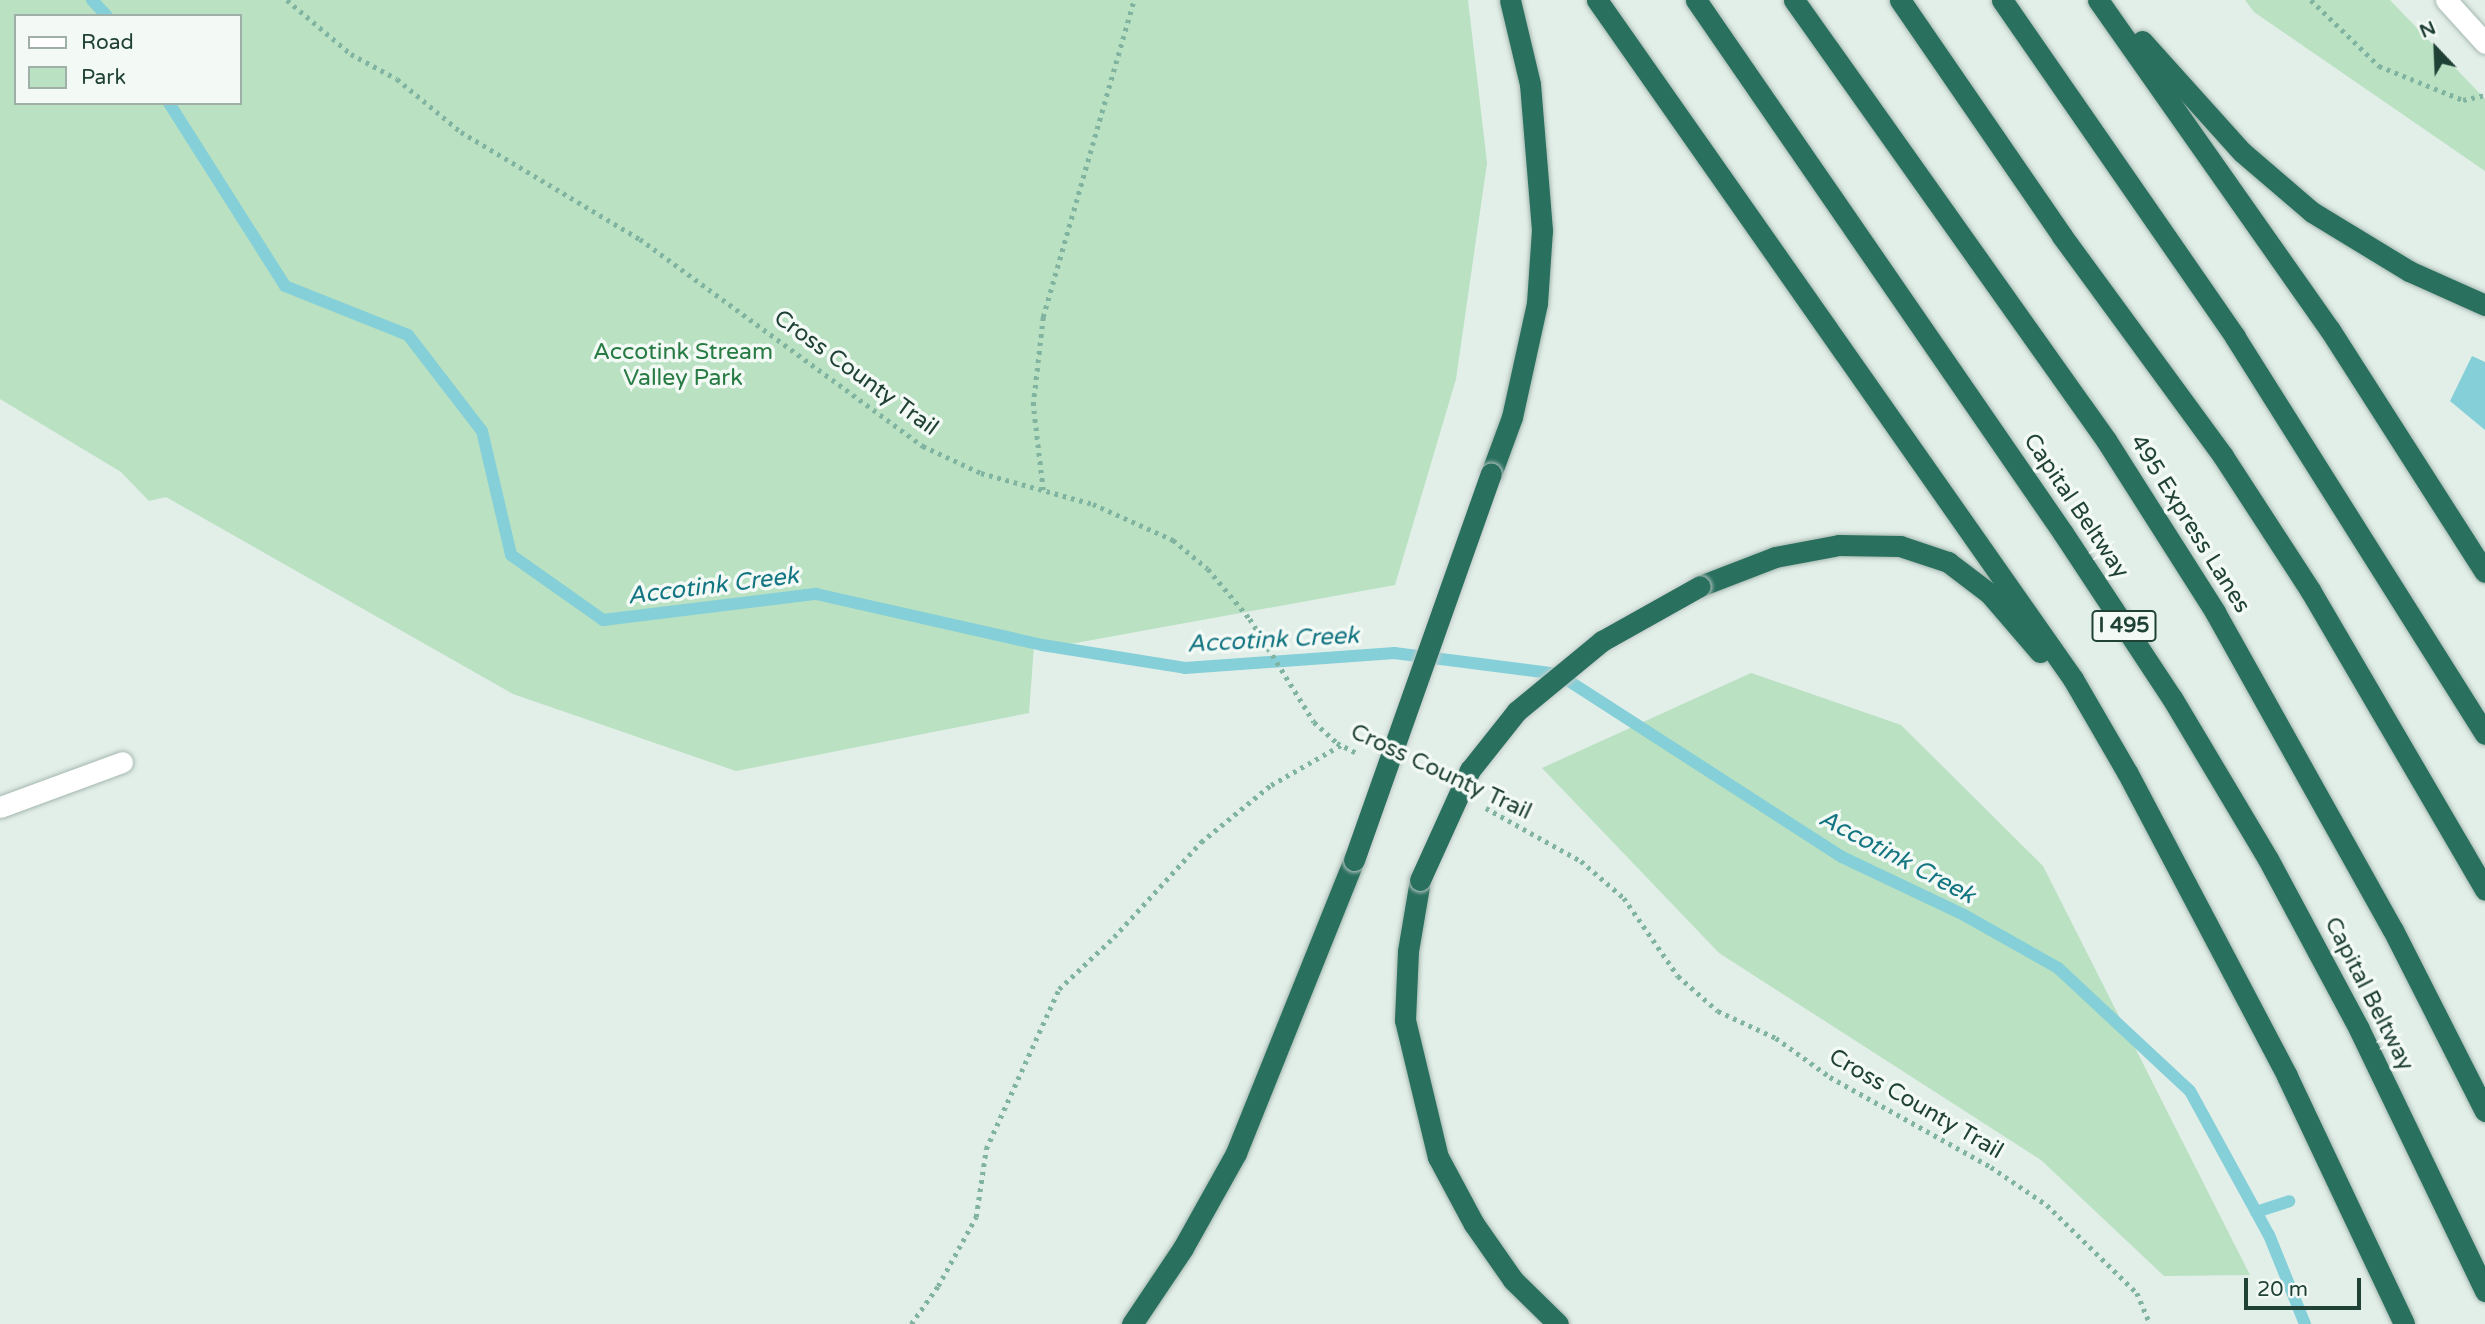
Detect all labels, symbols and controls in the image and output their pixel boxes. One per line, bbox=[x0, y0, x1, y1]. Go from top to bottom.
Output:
legend bbox=[14, 14, 242, 105]
north arrow bbox=[2401, 14, 2471, 84]
text: N bbox=[2416, 17, 2439, 43]
text: Road bbox=[81, 30, 134, 55]
text: Park bbox=[81, 65, 126, 90]
street label: Cross County Trail bbox=[768, 304, 944, 442]
park label: Accotink Stream Valley Park bbox=[593, 338, 773, 392]
street label: Capital Beltway bbox=[2017, 428, 2135, 584]
street label: 495 Express Lanes bbox=[2124, 430, 2256, 618]
water label: Accotink Creek bbox=[626, 561, 800, 611]
road number: I 495 bbox=[2091, 608, 2157, 644]
water label: Accotink Creek bbox=[1186, 621, 1360, 659]
street label: Cross County Trail bbox=[1346, 718, 1536, 826]
water label: Accotink Creek bbox=[1814, 804, 1980, 910]
street label: Capital Beltway bbox=[2318, 912, 2420, 1076]
street label: Cross County Trail bbox=[1824, 1043, 2008, 1165]
scale bar bbox=[2247, 1264, 2364, 1308]
text: 20 m bbox=[2257, 1277, 2308, 1302]

